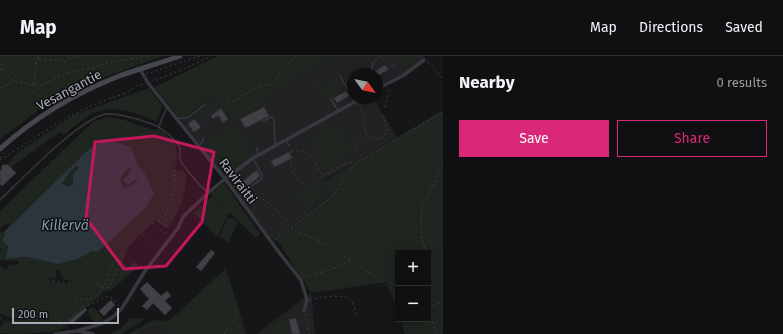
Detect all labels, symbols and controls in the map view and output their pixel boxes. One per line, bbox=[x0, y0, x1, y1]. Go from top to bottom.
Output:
text: Map bbox=[20, 16, 57, 39]
text: Map bbox=[590, 19, 617, 36]
text: Directions bbox=[639, 19, 703, 36]
text: Saved bbox=[725, 19, 763, 36]
street label: Vesangantie bbox=[34, 67, 104, 113]
north arrow bbox=[347, 68, 383, 104]
text: Nearby bbox=[459, 72, 514, 93]
text: 0 results bbox=[716, 75, 767, 90]
button: Save bbox=[459, 120, 609, 157]
button: Share bbox=[617, 120, 767, 157]
street label: Raviraitti bbox=[216, 155, 260, 207]
water label: Killervä bbox=[41, 217, 89, 234]
map controls bbox=[395, 250, 431, 322]
button: + bbox=[395, 250, 431, 286]
button: − bbox=[395, 286, 431, 322]
scale bar bbox=[12, 306, 119, 325]
text: 200 m bbox=[18, 308, 48, 321]

